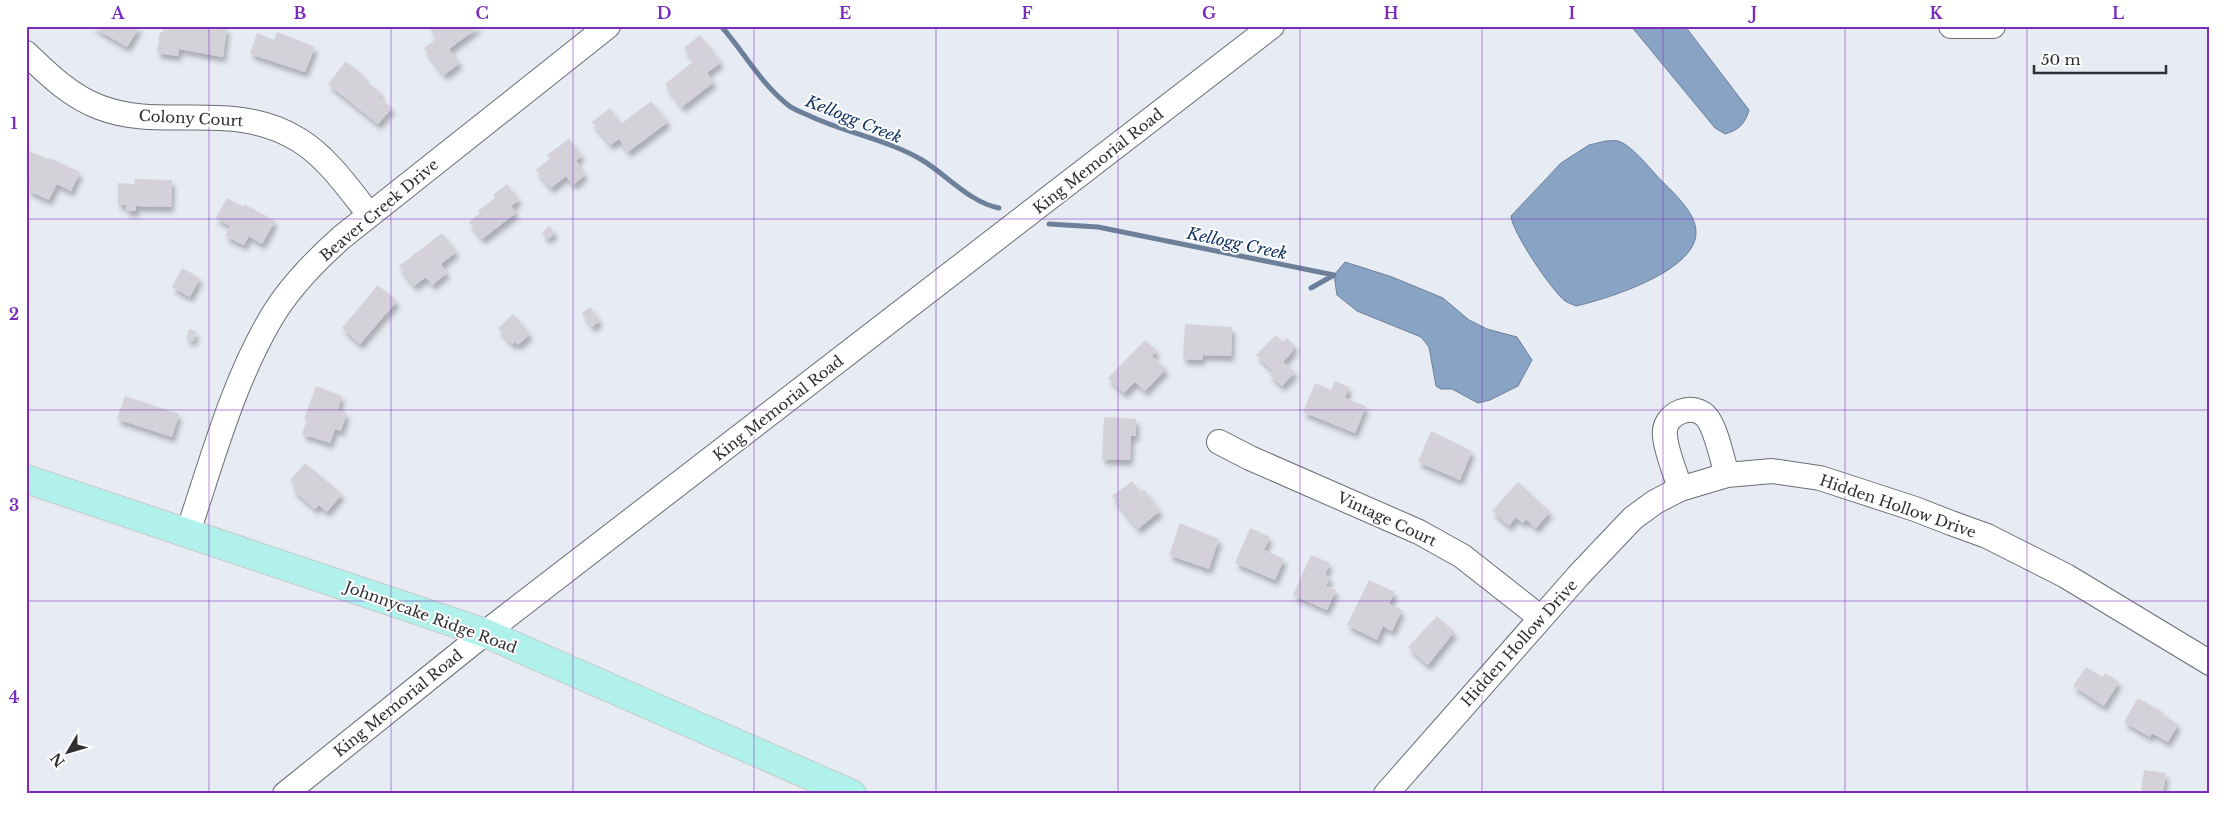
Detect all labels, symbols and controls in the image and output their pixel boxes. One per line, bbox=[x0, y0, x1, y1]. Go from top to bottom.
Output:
text: A bbox=[111, 3, 126, 23]
text: B bbox=[294, 3, 307, 23]
text: C bbox=[475, 3, 489, 23]
text: D bbox=[657, 3, 671, 23]
text: E bbox=[839, 3, 851, 23]
text: F bbox=[1021, 3, 1033, 23]
text: G bbox=[1202, 3, 1216, 23]
text: H bbox=[1383, 3, 1399, 23]
text: I bbox=[1569, 3, 1576, 23]
text: J bbox=[1748, 3, 1757, 23]
text: K bbox=[1929, 3, 1943, 23]
text: L bbox=[2112, 3, 2124, 23]
scale bar bbox=[2034, 42, 2166, 74]
text: 50 m bbox=[2041, 50, 2081, 69]
water label: Kellogg Creek bbox=[802, 90, 905, 147]
street label: King Memorial Road bbox=[1029, 104, 1167, 218]
street label: Colony Court bbox=[138, 106, 244, 130]
text: 1 bbox=[11, 113, 18, 133]
street label: Beaver Creek Drive bbox=[316, 155, 442, 265]
water label: Kellogg Creek bbox=[1184, 222, 1289, 263]
text: 2 bbox=[9, 304, 19, 324]
street label: King Memorial Road bbox=[709, 351, 847, 465]
street label: Hidden Hollow Drive bbox=[1817, 470, 1979, 542]
street label: Vintage Court bbox=[1333, 487, 1440, 550]
text: 3 bbox=[9, 495, 19, 515]
street label: Hidden Hollow Drive bbox=[1457, 575, 1581, 711]
street label: Johnnycake Ridge Road bbox=[340, 576, 520, 657]
street label: King Memorial Road bbox=[330, 645, 466, 761]
text: 4 bbox=[9, 687, 19, 707]
north arrow bbox=[42, 728, 92, 778]
text: N bbox=[47, 749, 69, 771]

